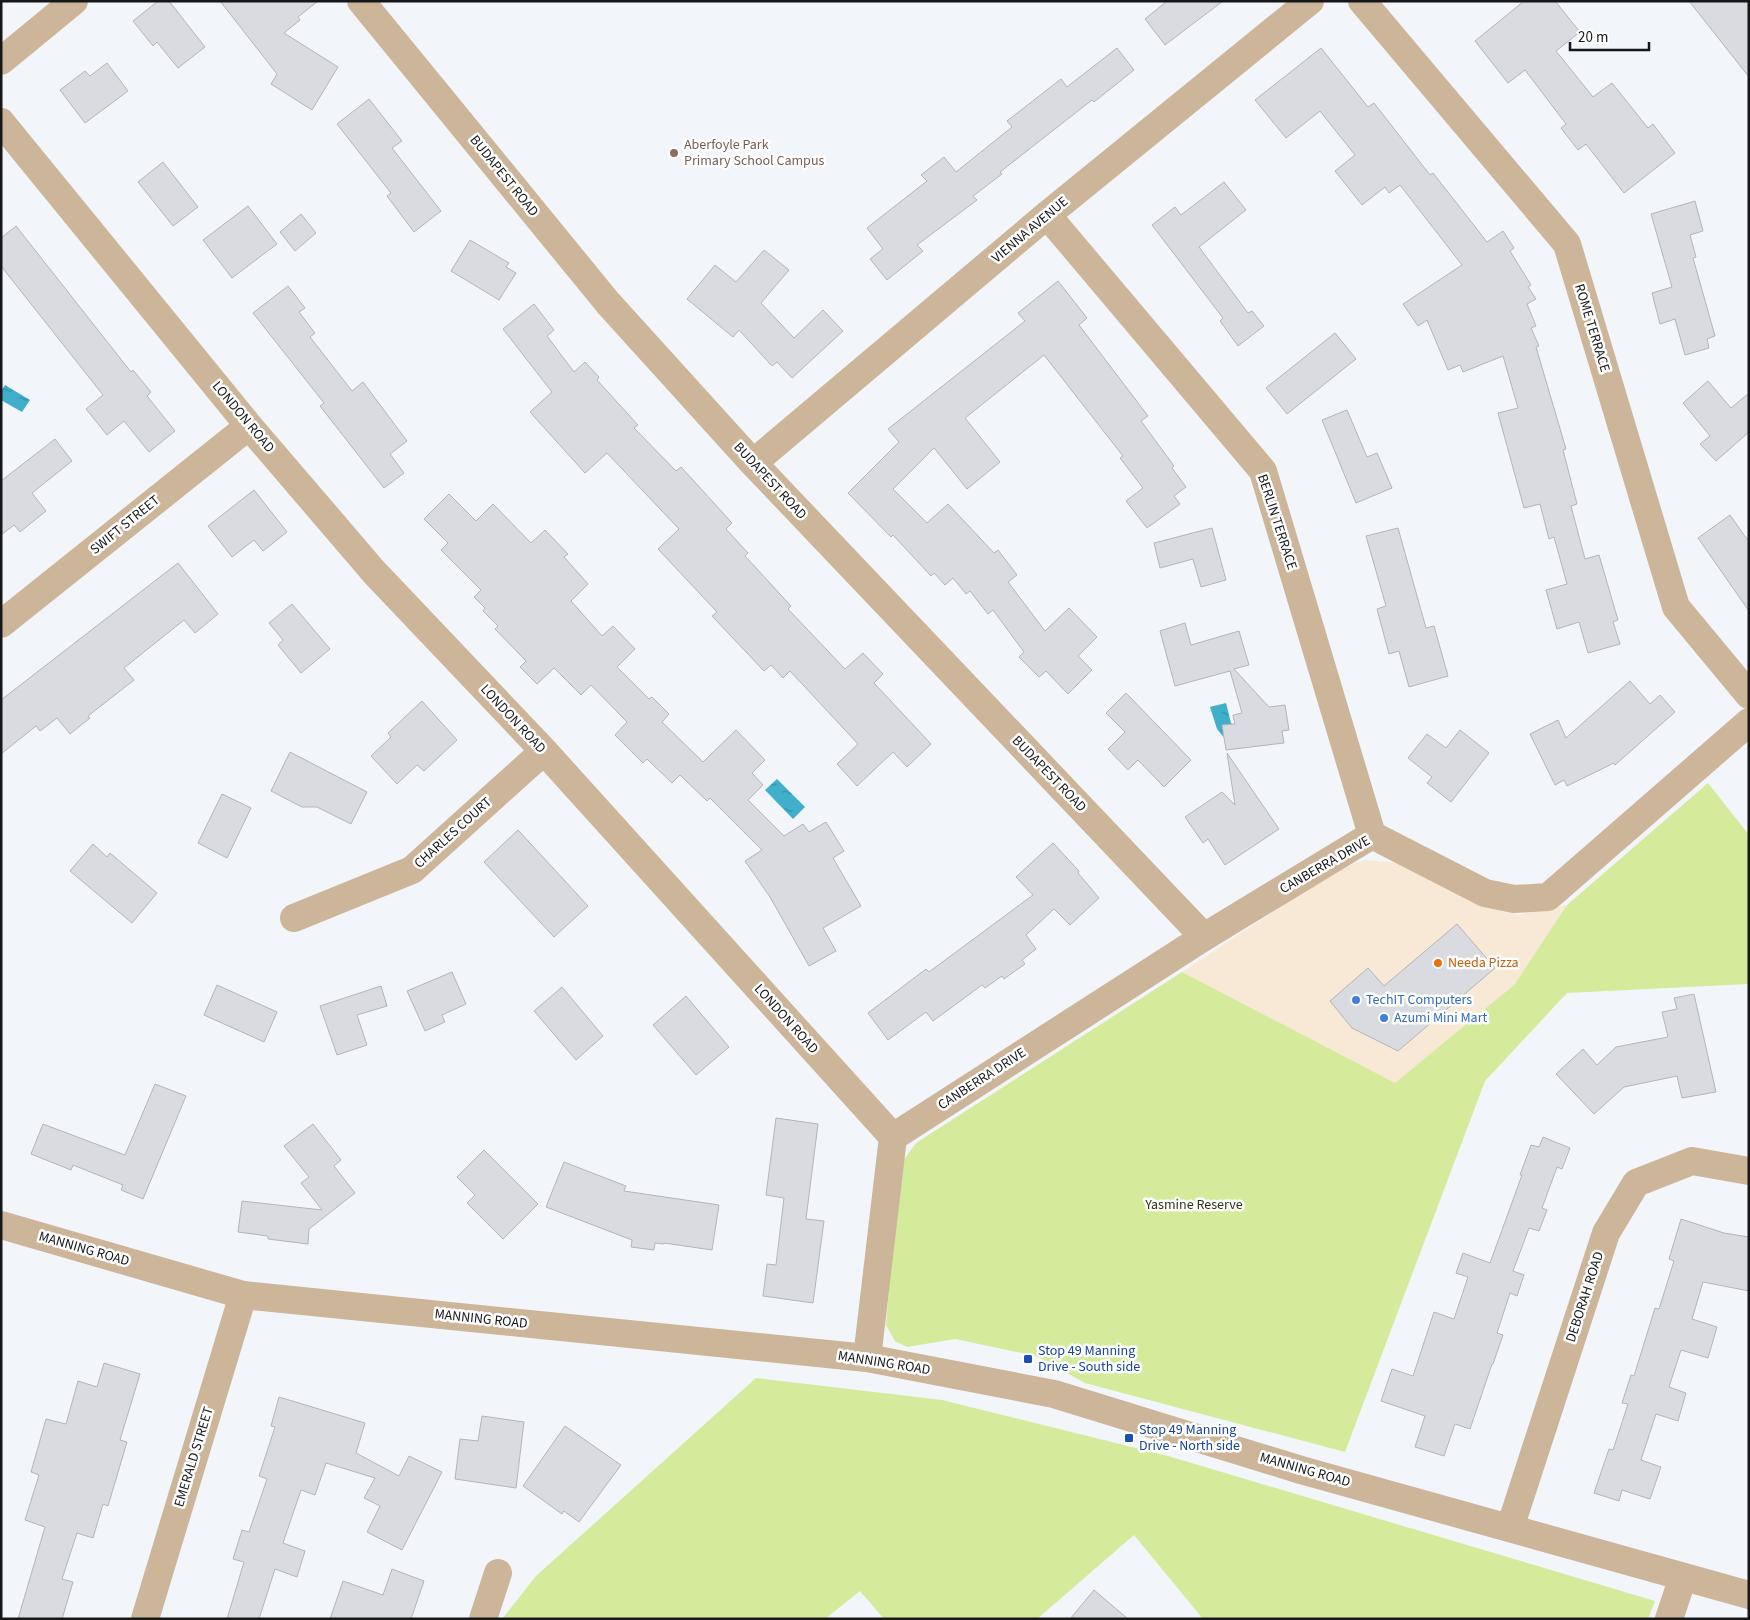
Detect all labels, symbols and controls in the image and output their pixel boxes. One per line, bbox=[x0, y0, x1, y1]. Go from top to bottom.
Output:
scale bar bbox=[1570, 20, 1649, 52]
text: 20 m bbox=[1578, 27, 1608, 48]
street label: BUDAPEST ROAD bbox=[465, 131, 543, 221]
place label: Aberfoyle Park Primary School Campus bbox=[684, 135, 825, 171]
marker: Aberfoyle Park Primary School Campus bbox=[668, 147, 680, 159]
street label: VIENNA AVENUE bbox=[987, 192, 1073, 268]
street label: ROME TERRACE bbox=[1569, 281, 1615, 375]
street label: LONDON ROAD bbox=[207, 377, 279, 457]
street label: BUDAPEST ROAD bbox=[729, 438, 811, 524]
street label: BERLIN TERRACE bbox=[1252, 472, 1302, 572]
street label: SWIFT STREET bbox=[86, 490, 164, 559]
street label: LONDON ROAD bbox=[476, 680, 550, 758]
street label: BUDAPEST ROAD bbox=[1007, 731, 1091, 817]
street label: CHARLES COURT bbox=[410, 792, 497, 873]
street label: CANBERRA DRIVE bbox=[1276, 831, 1374, 899]
place label: Needa Pizza bbox=[1448, 953, 1519, 973]
marker: Needa Pizza bbox=[1432, 957, 1444, 969]
street label: LONDON ROAD bbox=[749, 980, 823, 1058]
place label: TechIT Computers bbox=[1366, 990, 1472, 1010]
marker: TechIT Computers bbox=[1350, 994, 1362, 1006]
place label: Azumi Mini Mart bbox=[1394, 1008, 1487, 1028]
marker: Azumi Mini Mart bbox=[1378, 1012, 1390, 1024]
street label: CANBERRA DRIVE bbox=[934, 1043, 1030, 1115]
park label: Yasmine Reserve bbox=[1144, 1195, 1243, 1215]
street label: MANNING ROAD bbox=[36, 1227, 132, 1271]
street label: DEBORAH ROAD bbox=[1561, 1249, 1609, 1345]
street label: MANNING ROAD bbox=[433, 1304, 529, 1334]
place label: Stop 49 Manning Drive - South side bbox=[1038, 1341, 1140, 1377]
street label: MANNING ROAD bbox=[836, 1346, 932, 1380]
marker: Stop 49 Manning Drive - South side bbox=[1022, 1353, 1034, 1365]
street label: EMERALD STREET bbox=[169, 1404, 219, 1509]
place label: Stop 49 Manning Drive - North side bbox=[1139, 1420, 1240, 1456]
marker: Stop 49 Manning Drive - North side bbox=[1123, 1432, 1135, 1444]
street label: MANNING ROAD bbox=[1257, 1448, 1353, 1492]

